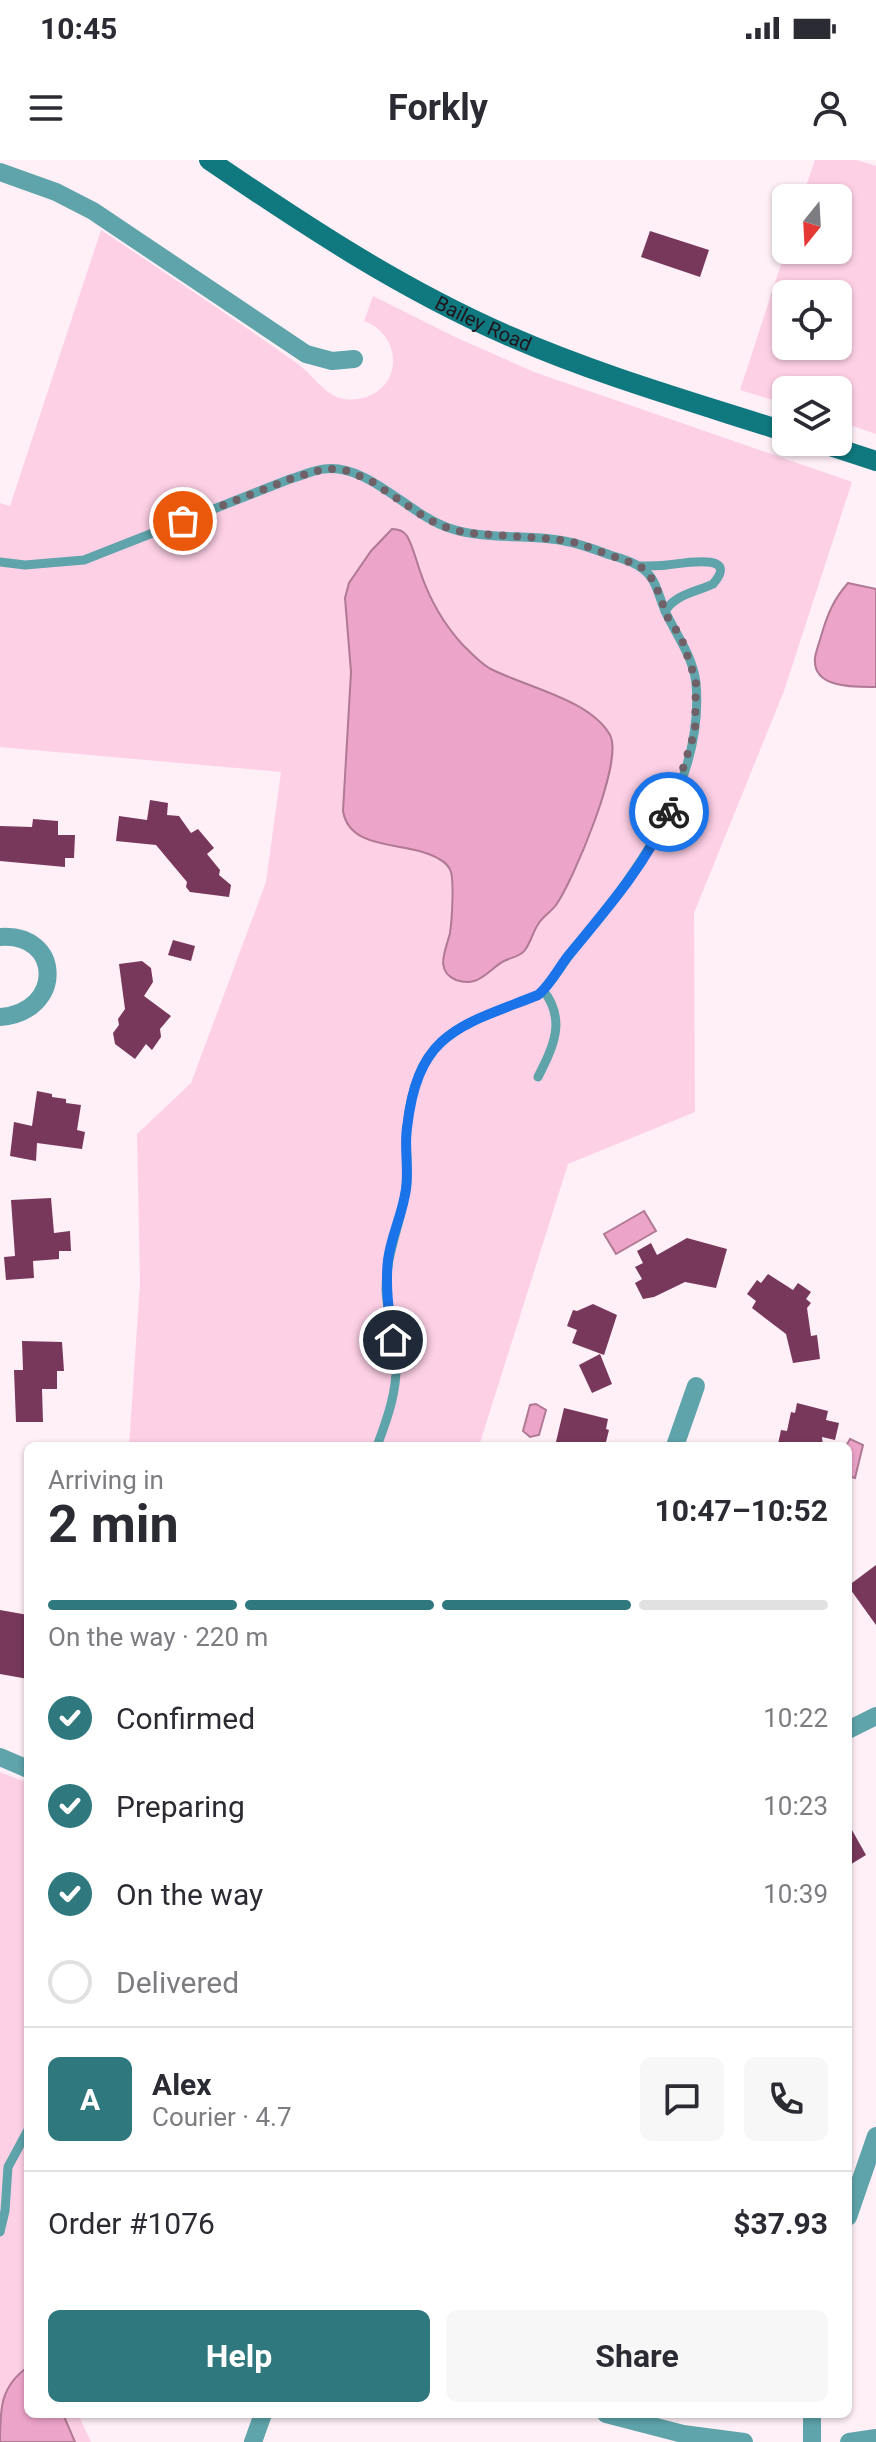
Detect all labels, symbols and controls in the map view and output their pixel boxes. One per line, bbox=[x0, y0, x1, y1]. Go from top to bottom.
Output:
text: 10:45 bbox=[40, 11, 117, 46]
icon: menu bbox=[24, 86, 68, 130]
icon: person bbox=[808, 86, 852, 130]
text: Forkly bbox=[388, 87, 488, 129]
north arrow bbox=[772, 184, 852, 264]
map controls bbox=[772, 184, 852, 456]
button: locate bbox=[772, 280, 852, 360]
street label: Bailey Road bbox=[431, 291, 535, 356]
button: layers bbox=[772, 376, 852, 456]
pin bbox=[149, 487, 217, 555]
icon: bag bbox=[161, 499, 205, 543]
courier bbox=[629, 772, 709, 852]
icon: bike bbox=[647, 790, 691, 834]
pin bbox=[359, 1306, 427, 1374]
icon: home bbox=[371, 1318, 415, 1362]
text: Arriving in bbox=[48, 1465, 164, 1495]
text: 10:47–10:52 bbox=[654, 1493, 828, 1528]
text: 2 min bbox=[48, 1494, 179, 1555]
text: On the way · 220 m bbox=[48, 1622, 268, 1652]
icon: check bbox=[48, 1696, 92, 1740]
text: Confirmed bbox=[116, 1701, 255, 1736]
text: 10:22 bbox=[763, 1703, 828, 1733]
icon: check bbox=[48, 1784, 92, 1828]
text: Preparing bbox=[116, 1789, 245, 1824]
text: 10:23 bbox=[763, 1791, 828, 1821]
icon: check bbox=[48, 1872, 92, 1916]
text: On the way bbox=[116, 1877, 263, 1912]
text: 10:39 bbox=[763, 1879, 828, 1909]
text: Delivered bbox=[116, 1965, 239, 2000]
button: chat bbox=[640, 2057, 724, 2141]
button: phone bbox=[744, 2057, 828, 2141]
text: Alex bbox=[152, 2067, 212, 2102]
text: A bbox=[80, 2082, 100, 2117]
text: Courier · 4.7 bbox=[152, 2102, 292, 2132]
text: Order #1076 bbox=[48, 2206, 215, 2241]
text: $37.93 bbox=[733, 2206, 828, 2241]
button: Help bbox=[48, 2310, 430, 2402]
button: Share bbox=[446, 2310, 828, 2402]

